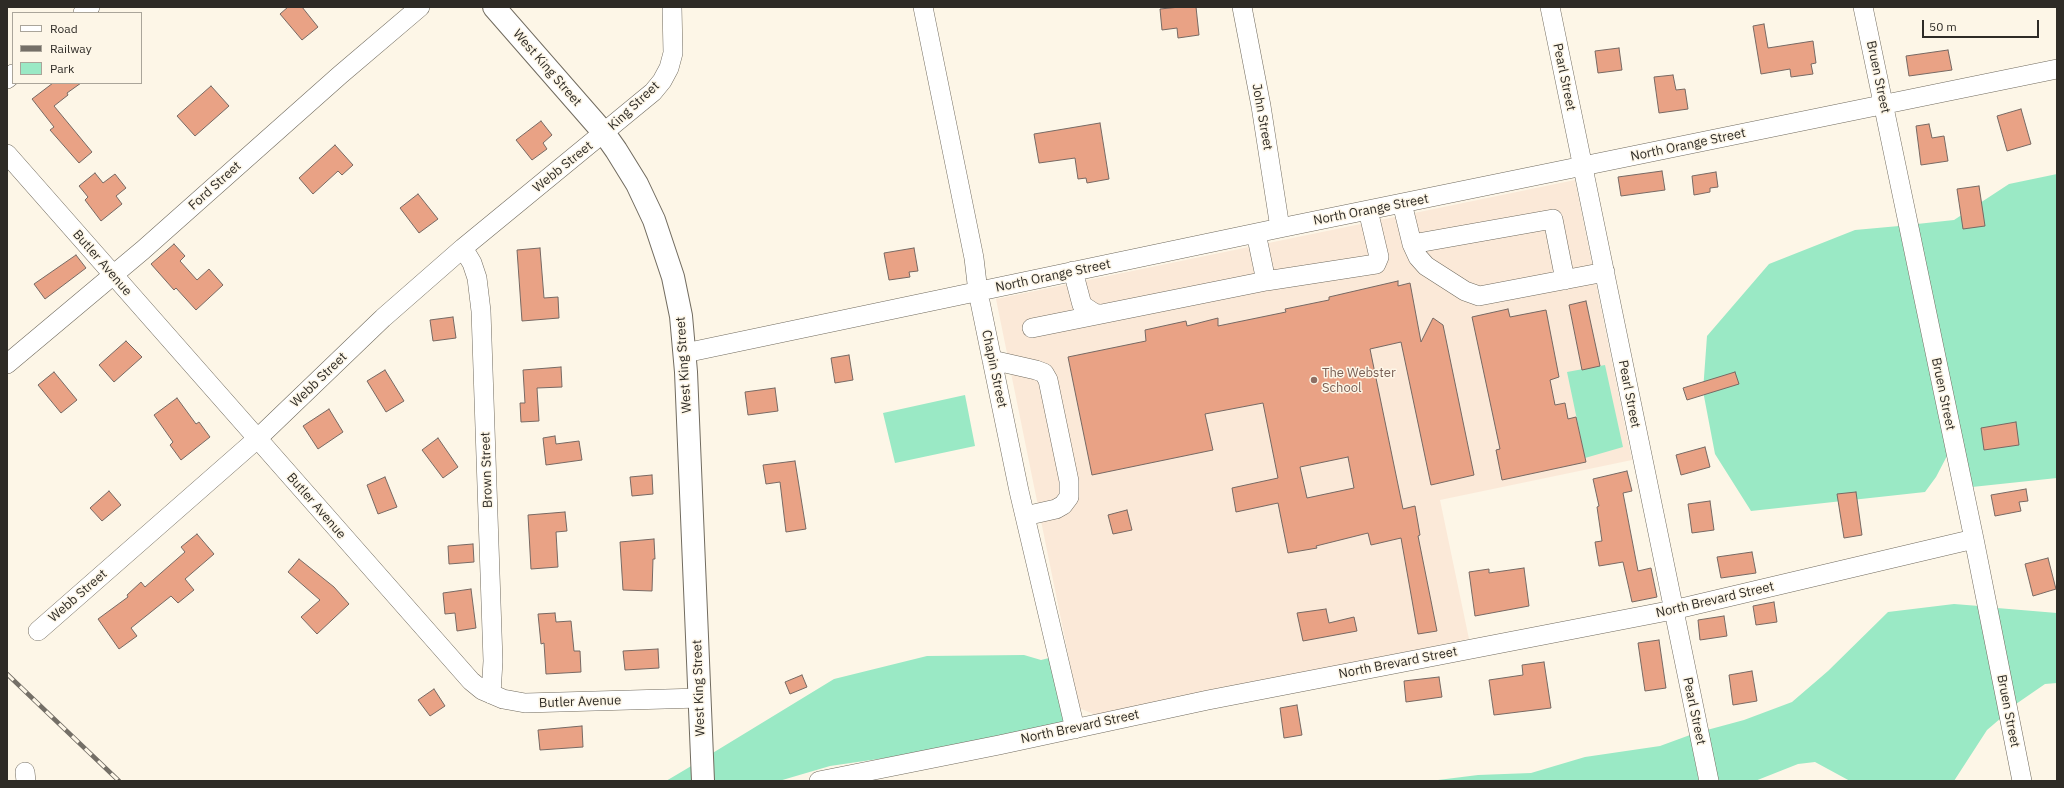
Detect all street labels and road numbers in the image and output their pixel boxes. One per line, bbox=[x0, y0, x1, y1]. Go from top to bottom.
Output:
street label: West King Street bbox=[509, 26, 585, 110]
street label: Bruen Street bbox=[1863, 39, 1893, 115]
street label: Pearl Street bbox=[1549, 42, 1579, 112]
street label: King Street bbox=[605, 78, 663, 134]
street label: John Street bbox=[1248, 82, 1276, 152]
street label: North Orange Street bbox=[1629, 125, 1747, 165]
street label: Webb Street bbox=[530, 138, 596, 196]
street label: Ford Street bbox=[186, 158, 244, 214]
street label: North Orange Street bbox=[1312, 191, 1430, 229]
street label: Butler Avenue bbox=[69, 227, 135, 299]
street label: North Orange Street bbox=[994, 256, 1112, 296]
street label: West King Street bbox=[673, 316, 695, 414]
street label: Chapin Street bbox=[978, 329, 1010, 409]
street label: Webb Street bbox=[288, 349, 350, 411]
street label: Bruen Street bbox=[1928, 356, 1958, 432]
street label: Pearl Street bbox=[1615, 359, 1643, 429]
street label: Brown Street bbox=[478, 431, 496, 509]
street label: Butler Avenue bbox=[283, 470, 349, 542]
street label: Webb Street bbox=[46, 566, 110, 626]
street label: North Brevard Street bbox=[1654, 579, 1776, 621]
street label: West King Street bbox=[690, 639, 708, 737]
street label: North Brevard Street bbox=[1337, 644, 1459, 682]
street label: Bruen Street bbox=[1993, 673, 2023, 749]
street label: Pearl Street bbox=[1679, 676, 1709, 746]
street label: Butler Avenue bbox=[539, 693, 621, 711]
street label: North Brevard Street bbox=[1019, 707, 1141, 747]

